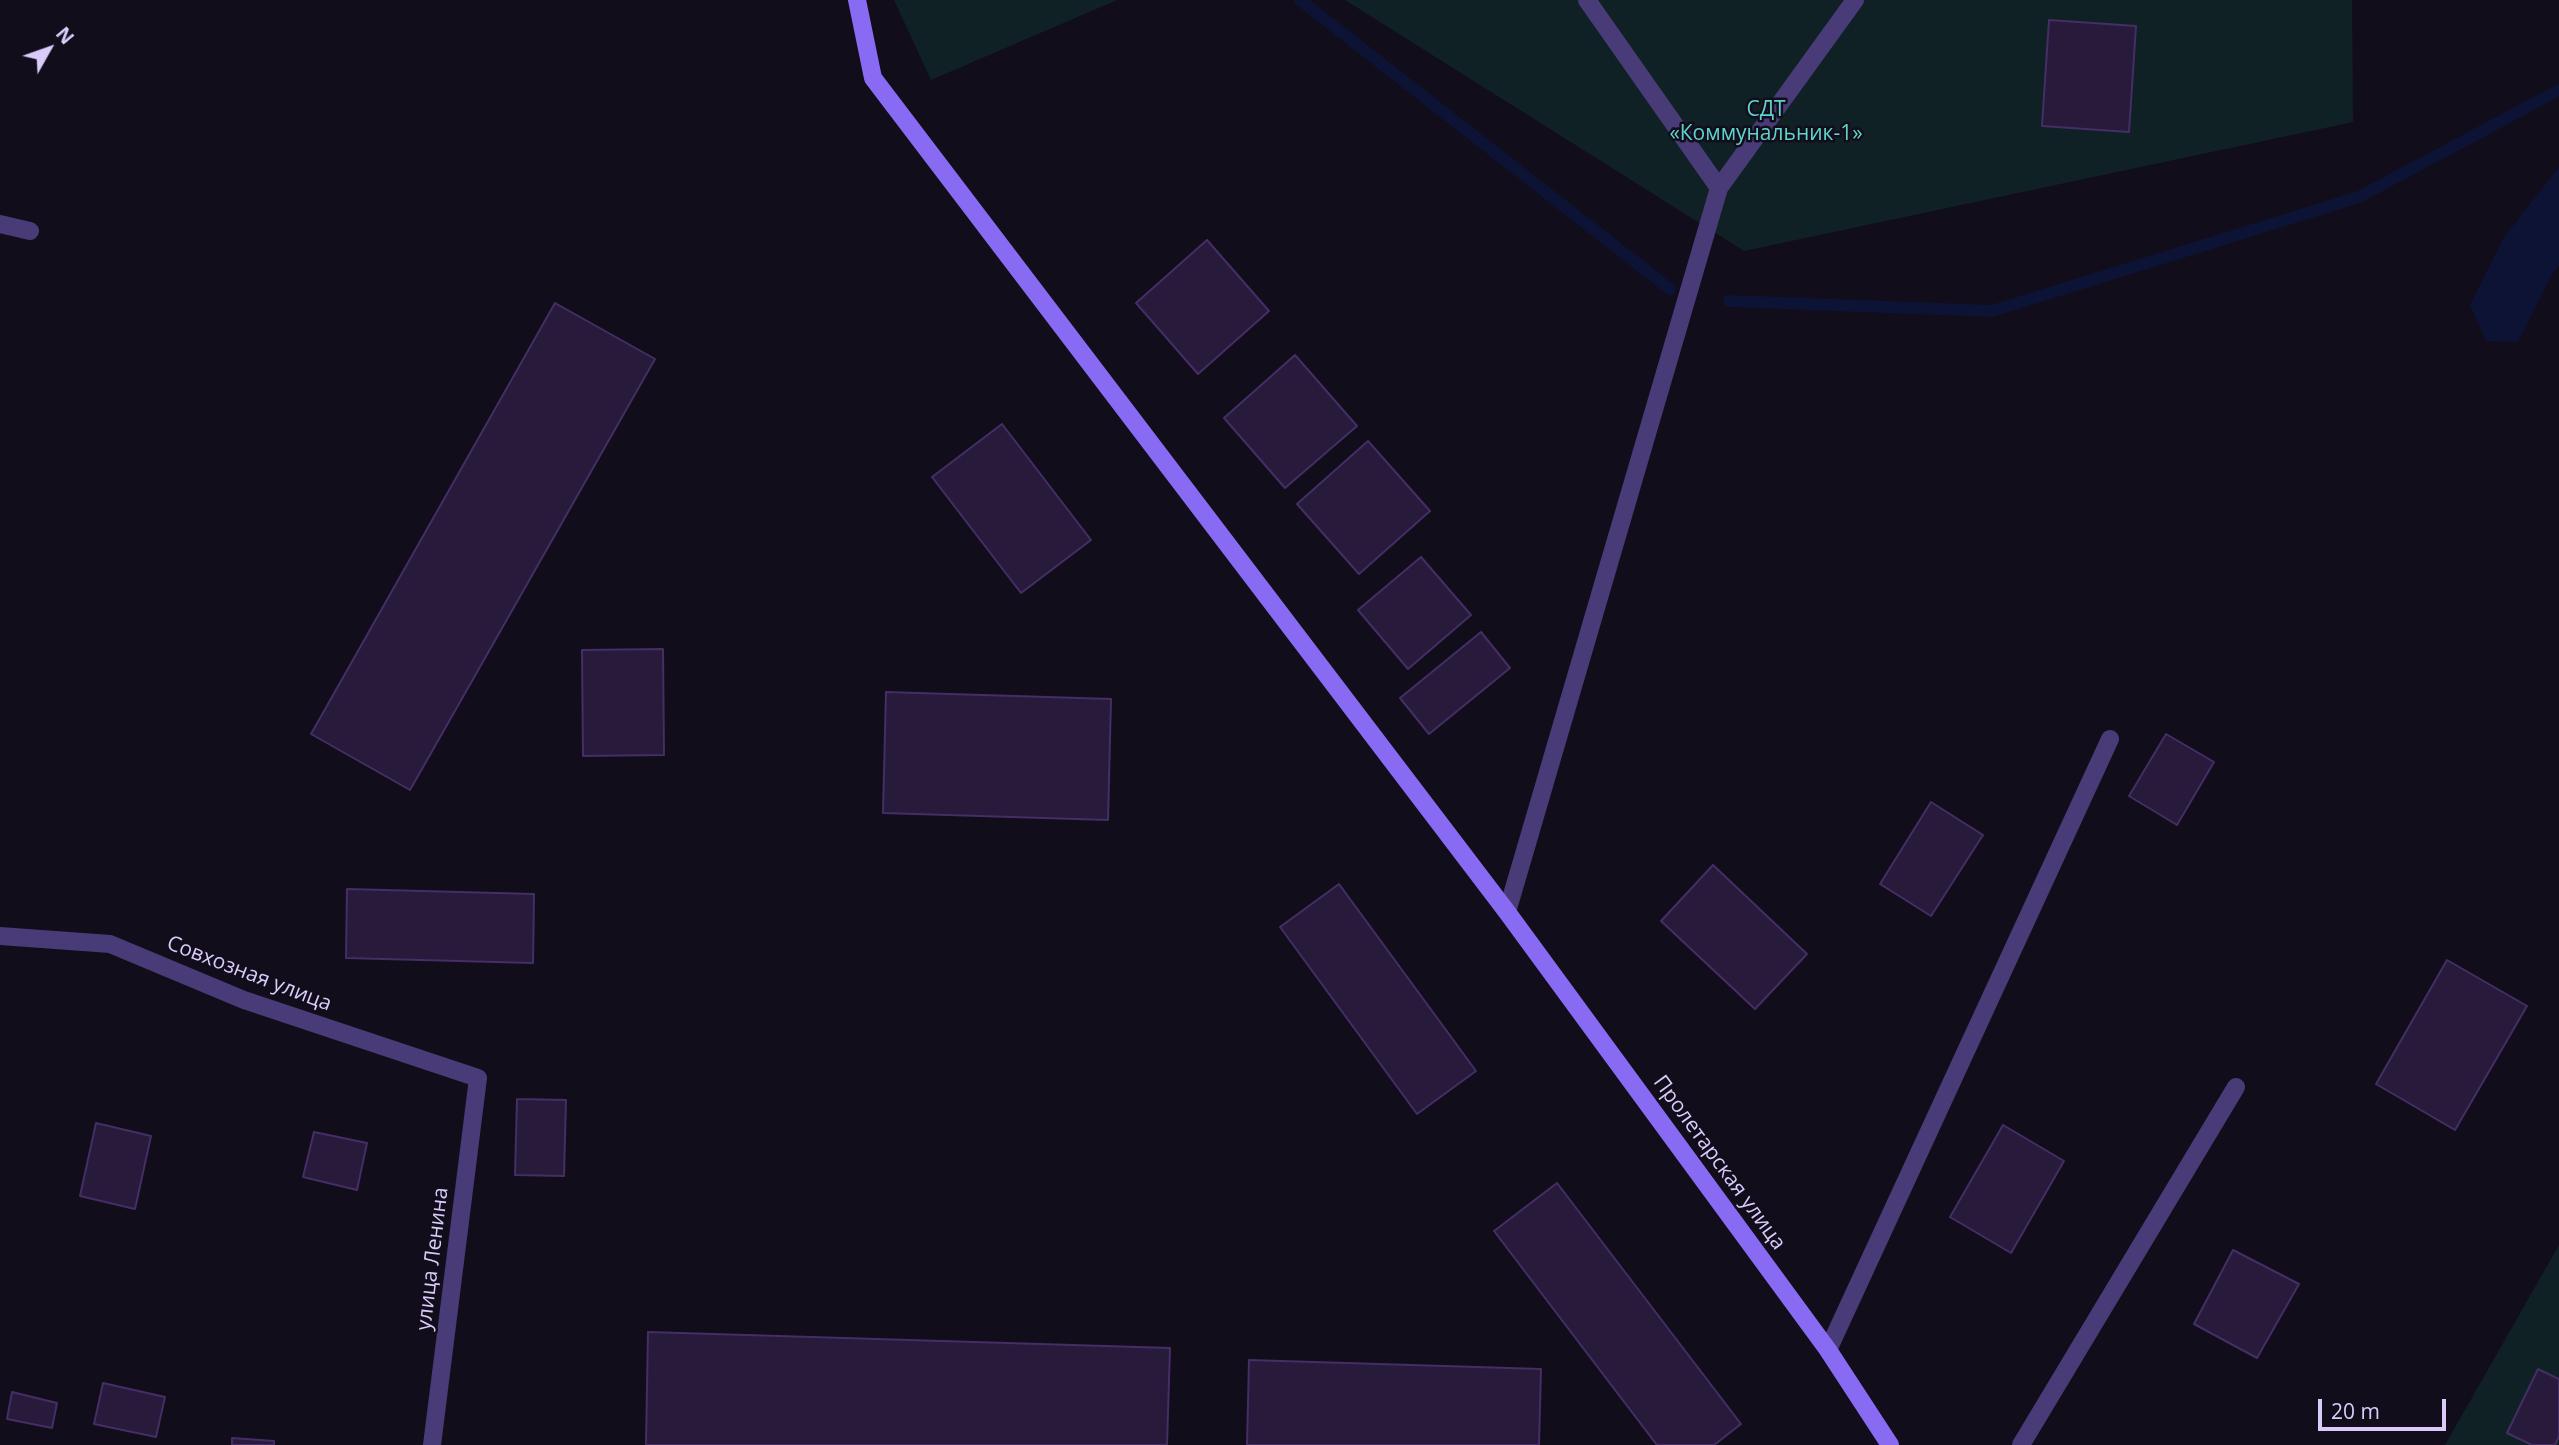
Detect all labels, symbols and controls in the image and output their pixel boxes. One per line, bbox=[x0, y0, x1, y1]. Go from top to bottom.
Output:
north arrow bbox=[14, 14, 84, 84]
text: N bbox=[50, 21, 80, 50]
park label: СДТ «Коммунальник-1» bbox=[1669, 97, 1863, 147]
street label: Совхозная улица bbox=[163, 931, 335, 1017]
street label: Пролетарская улица bbox=[1647, 1071, 1791, 1255]
street label: улица Ленина bbox=[412, 1186, 454, 1332]
scale bar bbox=[2321, 1386, 2449, 1430]
text: 20 m bbox=[2331, 1397, 2380, 1425]

